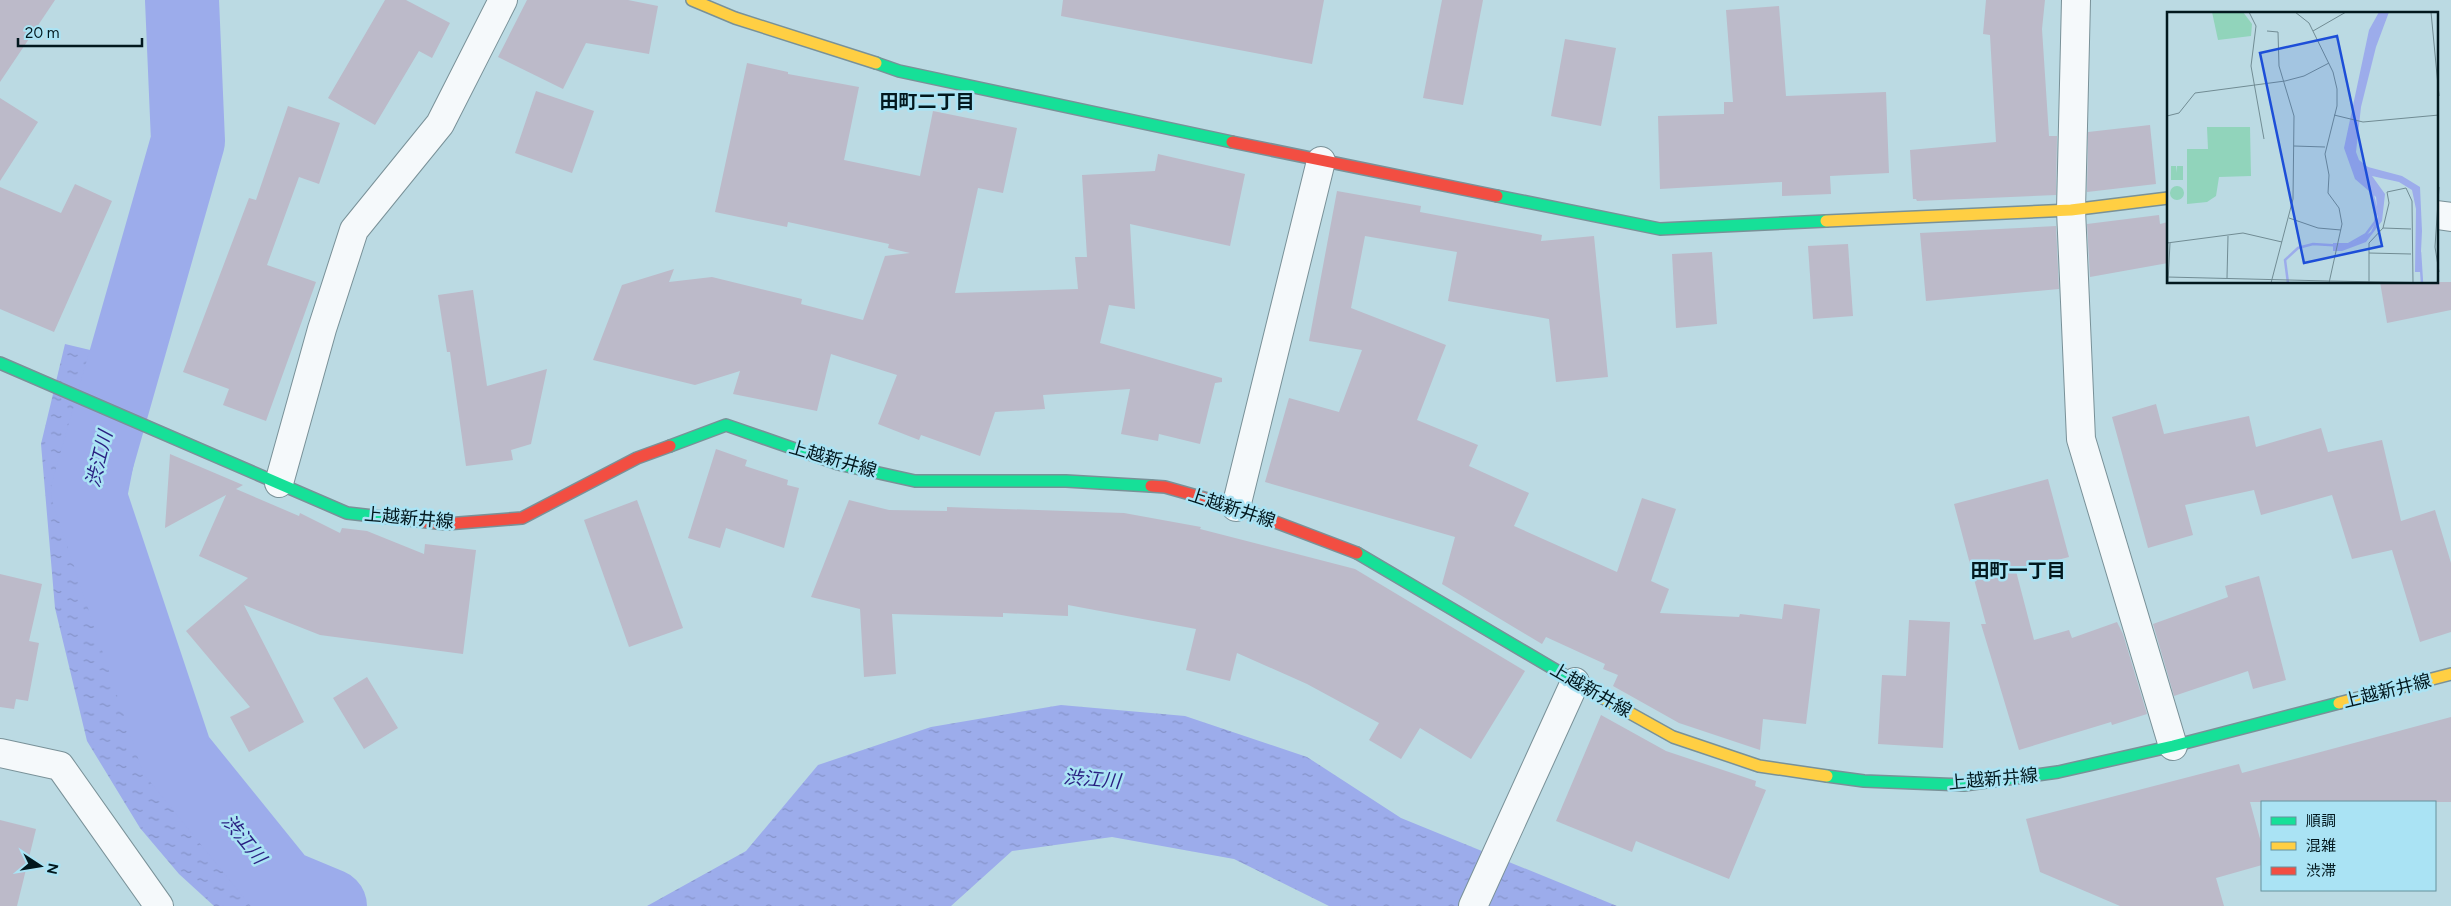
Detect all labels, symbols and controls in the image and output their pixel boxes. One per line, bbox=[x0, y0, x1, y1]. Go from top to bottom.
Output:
inset map bbox=[2167, 12, 2438, 284]
scale bar bbox=[18, 15, 141, 47]
text: 20 m bbox=[25, 24, 59, 42]
district label: 田町二丁目 bbox=[879, 90, 975, 113]
water label: 渋江川 bbox=[81, 427, 118, 489]
street label: 上越新井線 bbox=[787, 436, 879, 482]
street label: 上越新井線 bbox=[1186, 484, 1278, 532]
street label: 上越新井線 bbox=[363, 503, 455, 533]
district label: 田町一丁目 bbox=[1970, 559, 2066, 582]
street label: 上越新井線 bbox=[1547, 658, 1635, 722]
street label: 上越新井線 bbox=[2341, 669, 2433, 713]
street label: 上越新井線 bbox=[1947, 764, 2039, 794]
water label: 渋江川 bbox=[1063, 765, 1123, 793]
legend bbox=[2261, 801, 2436, 891]
water label: 渋江川 bbox=[217, 810, 272, 870]
text: 順調 bbox=[2306, 812, 2336, 830]
text: 混雑 bbox=[2306, 837, 2336, 855]
north arrow bbox=[15, 841, 65, 891]
text: N bbox=[43, 862, 62, 876]
text: 渋滞 bbox=[2306, 862, 2336, 880]

